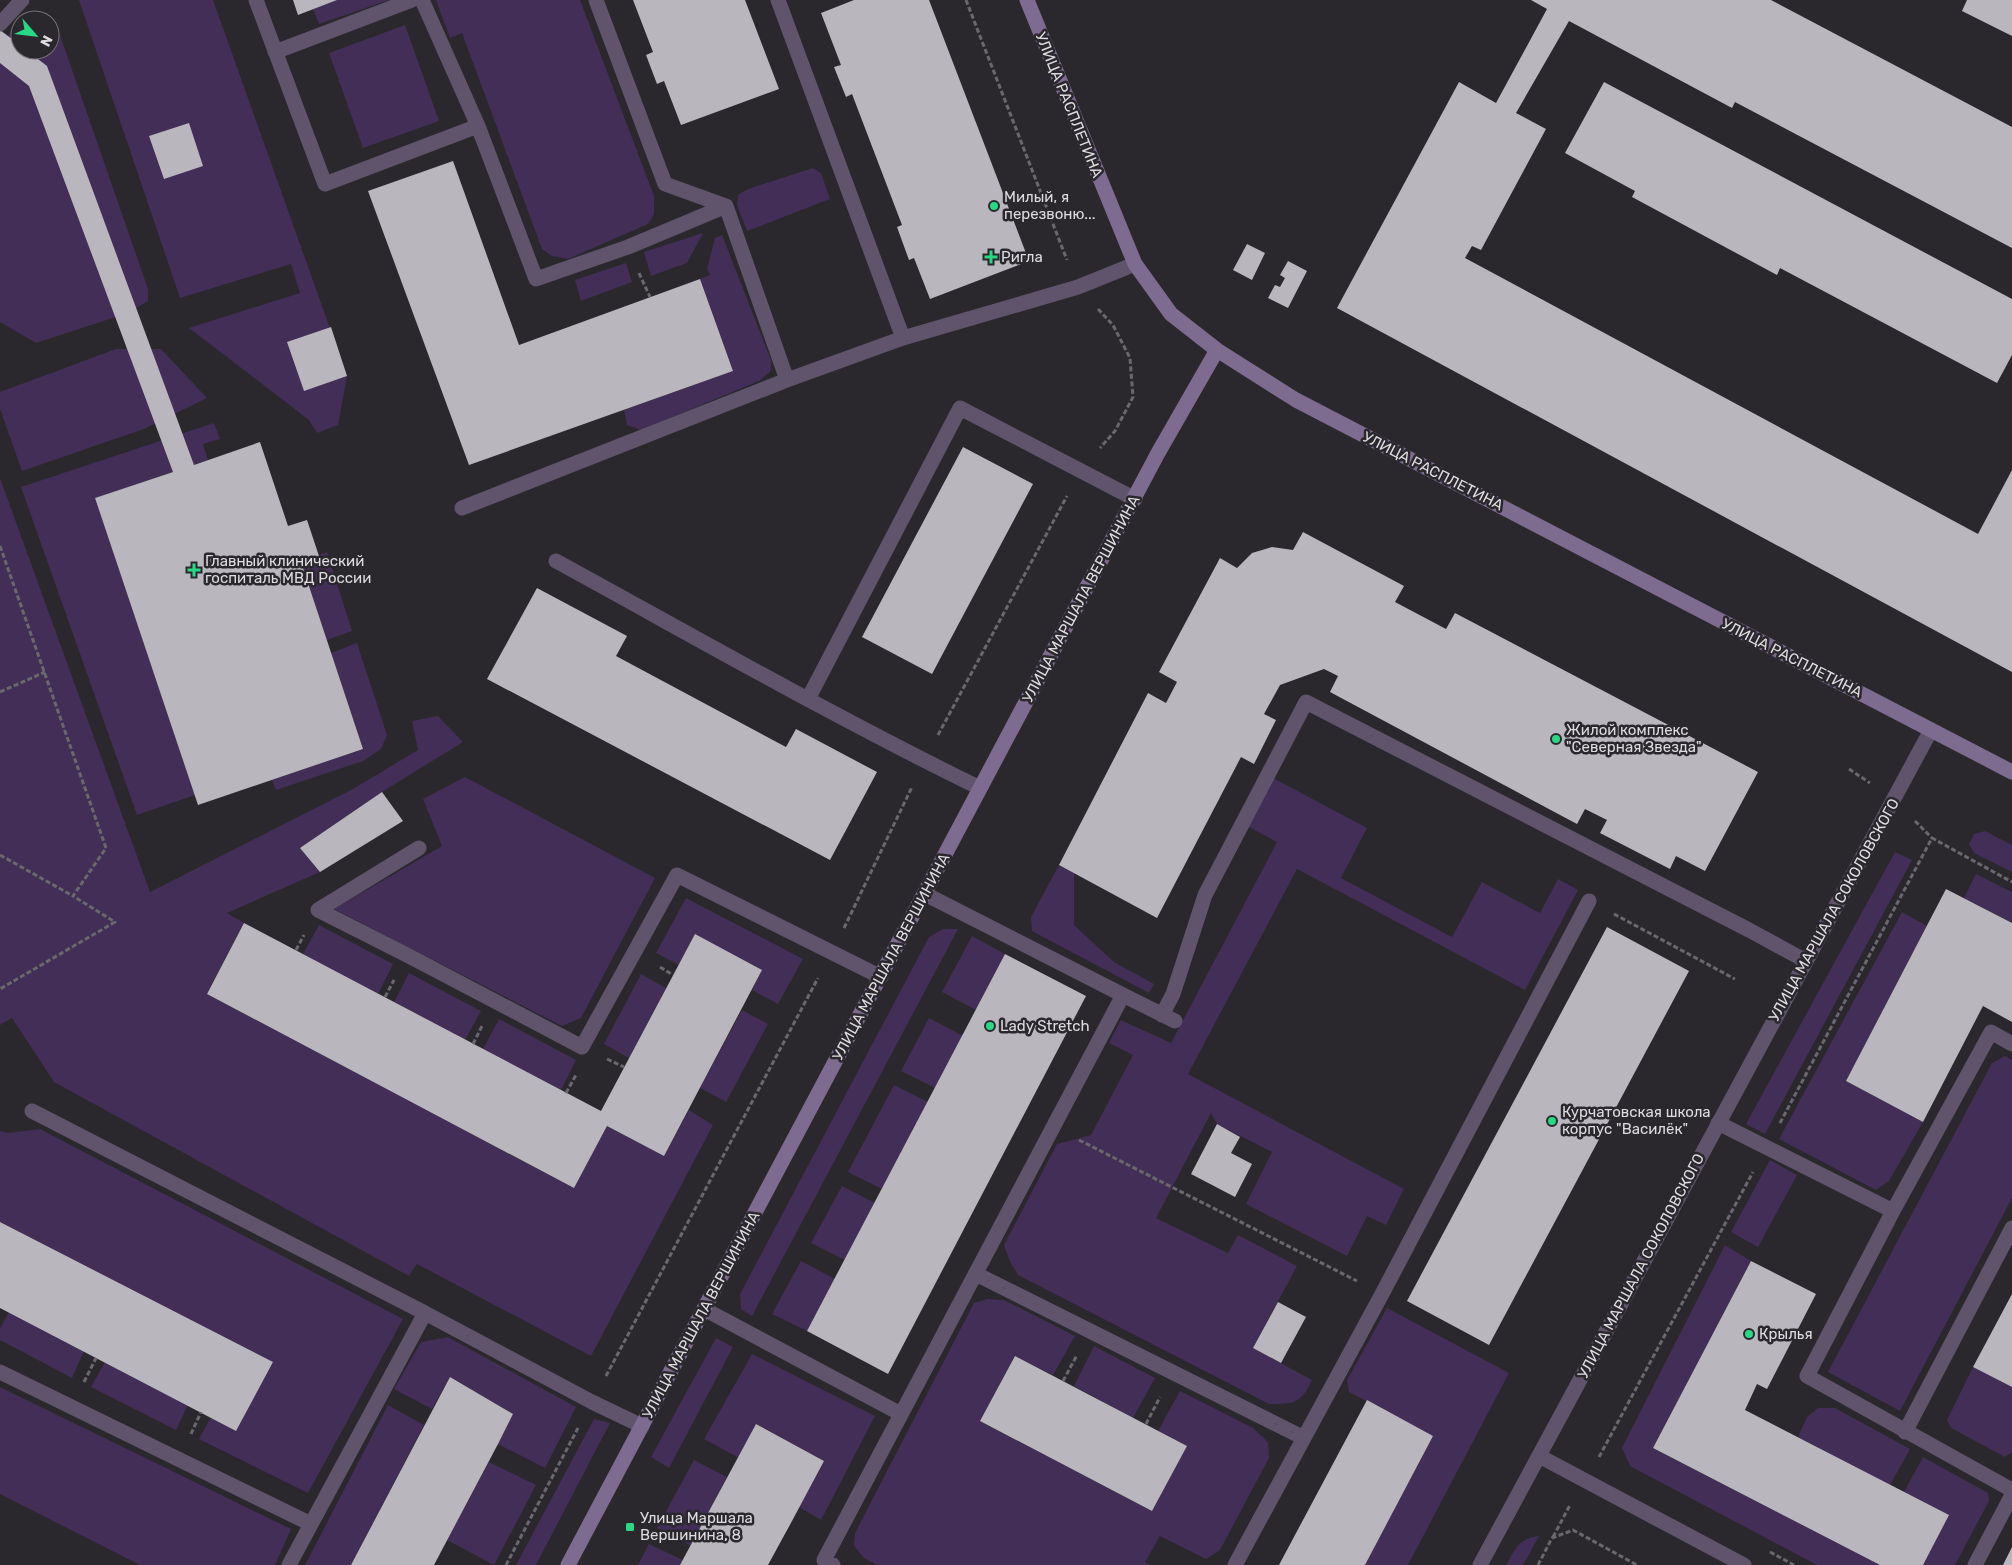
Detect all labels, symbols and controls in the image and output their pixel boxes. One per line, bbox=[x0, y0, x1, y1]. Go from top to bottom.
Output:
north arrow bbox=[10, 10, 60, 60]
street label: УЛИЦА РАСПЛЕТИНА bbox=[1032, 30, 1106, 180]
text: N bbox=[36, 32, 56, 49]
place label: Милый, я перезвоню... bbox=[1004, 188, 1096, 223]
marker: Милый, я перезвоню... bbox=[988, 200, 1000, 212]
place label: Ригла bbox=[1001, 248, 1043, 266]
marker: Ригла bbox=[985, 251, 997, 263]
street label: УЛИЦА РАСПЛЕТИНА bbox=[1360, 428, 1506, 514]
street label: УЛИЦА МАРШАЛА ВЕРШИНИНА bbox=[1019, 492, 1143, 706]
place label: Главный клинический госпиталь МВД России bbox=[205, 552, 371, 587]
marker: Главный клинический госпиталь МВД России bbox=[187, 563, 201, 577]
street label: УЛИЦА РАСПЛЕТИНА bbox=[1719, 615, 1865, 701]
place label: Жилой комплекс "Северная Звезда" bbox=[1566, 721, 1702, 756]
marker: Жилой комплекс "Северная Звезда" bbox=[1550, 733, 1562, 745]
street label: УЛИЦА МАРШАЛА СОКОЛОВСКОГО bbox=[1765, 795, 1903, 1025]
street label: УЛИЦА МАРШАЛА ВЕРШИНИНА bbox=[829, 850, 953, 1064]
place label: Lady Stretch bbox=[1000, 1017, 1090, 1035]
marker: Lady Stretch bbox=[984, 1020, 996, 1032]
place label: Курчатовская школа корпус "Василёк" bbox=[1562, 1103, 1711, 1138]
marker: Курчатовская школа корпус "Василёк" bbox=[1546, 1115, 1558, 1127]
street label: УЛИЦА МАРШАЛА СОКОЛОВСКОГО bbox=[1574, 1150, 1708, 1382]
street label: УЛИЦА МАРШАЛА ВЕРШИНИНА bbox=[639, 1208, 763, 1422]
place label: Крылья bbox=[1759, 1325, 1813, 1343]
marker: Крылья bbox=[1743, 1328, 1755, 1340]
place label: Улица Маршала Вершинина, 8 bbox=[640, 1509, 753, 1544]
marker: Улица Маршала Вершинина, 8 bbox=[624, 1521, 636, 1533]

